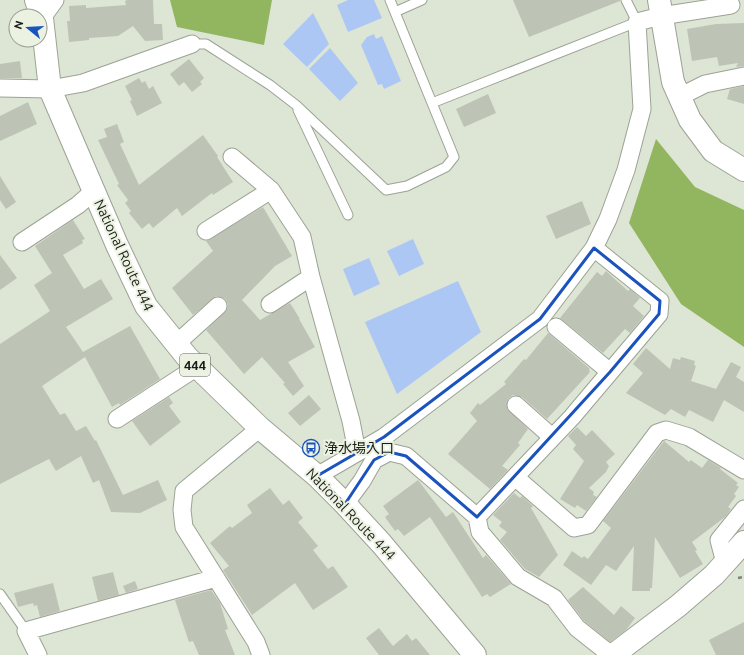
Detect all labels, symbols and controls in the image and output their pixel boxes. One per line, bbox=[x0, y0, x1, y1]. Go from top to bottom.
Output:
north arrow bbox=[8, 8, 48, 48]
text: N bbox=[12, 19, 25, 31]
street label: National Route 444 bbox=[91, 197, 157, 313]
road number: 444 bbox=[180, 354, 210, 376]
bus stop icon: 浄水場入口 bbox=[301, 438, 321, 458]
place label: 浄水場入口 bbox=[324, 440, 394, 456]
street label: National Route 444 bbox=[303, 465, 399, 563]

